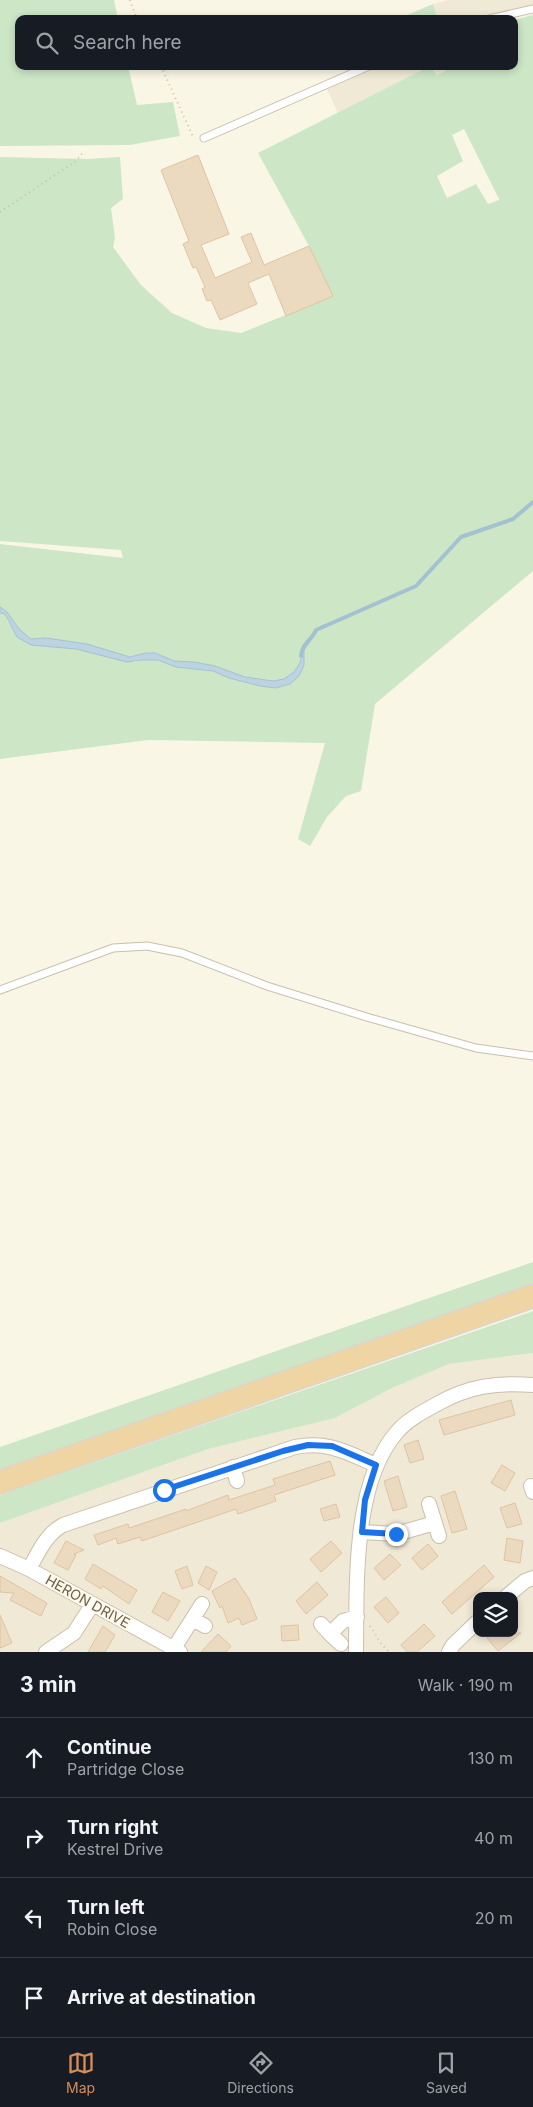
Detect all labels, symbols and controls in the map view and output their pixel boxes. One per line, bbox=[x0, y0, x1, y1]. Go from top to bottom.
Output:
search box bbox=[15, 15, 518, 70]
icon: search bbox=[33, 29, 61, 57]
text: Search here bbox=[73, 31, 182, 54]
route start bbox=[153, 1479, 176, 1502]
route end bbox=[385, 1523, 408, 1546]
street label: HERON DRIVE bbox=[43, 1571, 133, 1631]
map controls bbox=[473, 1592, 518, 1637]
button: layers bbox=[473, 1592, 518, 1637]
text: 3 min bbox=[20, 1672, 76, 1697]
text: Walk · 190 m bbox=[418, 1675, 513, 1695]
text: Continue bbox=[67, 1736, 152, 1759]
icon: ahead bbox=[20, 1744, 48, 1772]
text: 130 m bbox=[468, 1748, 513, 1768]
text: Partridge Close bbox=[67, 1759, 184, 1779]
text: Turn right bbox=[67, 1816, 158, 1839]
icon: right bbox=[20, 1824, 48, 1852]
text: 40 m bbox=[474, 1828, 513, 1848]
text: Kestrel Drive bbox=[67, 1839, 163, 1859]
text: Turn left bbox=[67, 1896, 145, 1919]
icon: left bbox=[20, 1904, 48, 1932]
text: 20 m bbox=[475, 1908, 513, 1928]
text: Robin Close bbox=[67, 1919, 157, 1939]
icon: arrive bbox=[20, 1984, 48, 2012]
text: Arrive at destination bbox=[67, 1986, 256, 2009]
tab: Map bbox=[66, 2049, 95, 2096]
tab: Directions bbox=[227, 2049, 294, 2096]
tab: Saved bbox=[426, 2049, 467, 2096]

